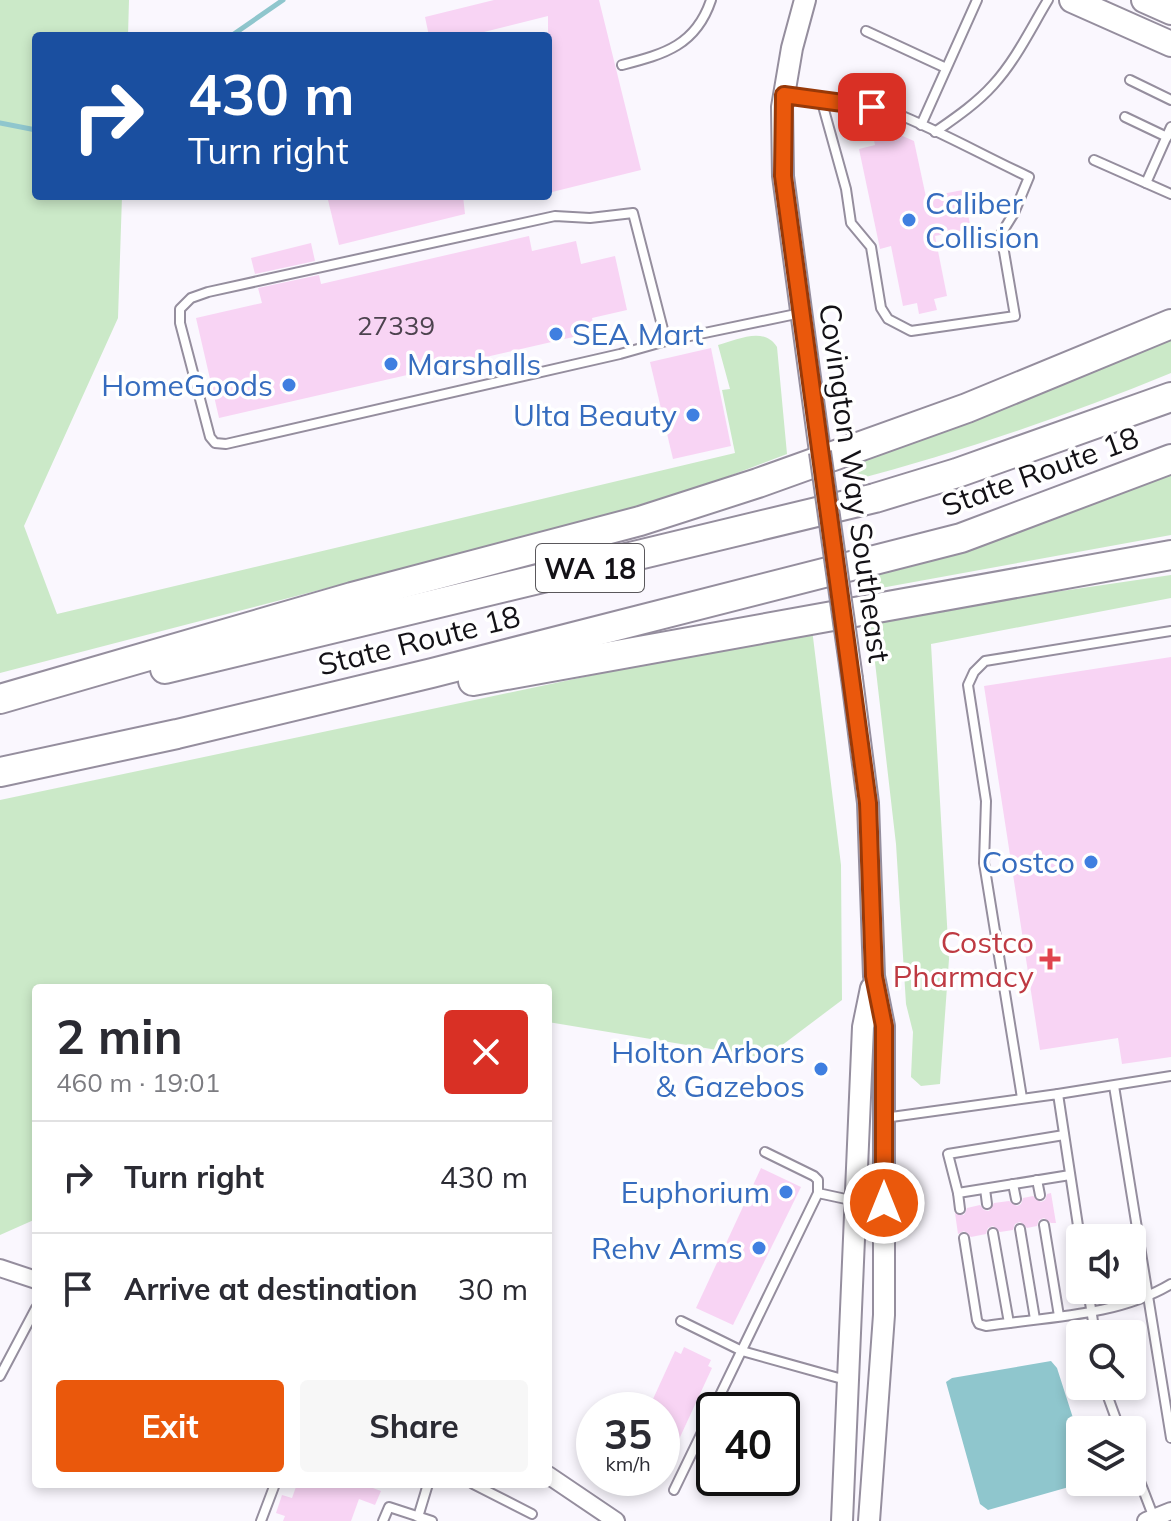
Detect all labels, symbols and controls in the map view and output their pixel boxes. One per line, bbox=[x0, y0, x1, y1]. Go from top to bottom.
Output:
text: 430 m bbox=[188, 59, 355, 129]
icon: right bbox=[56, 64, 160, 168]
pin bbox=[838, 73, 906, 141]
icon: arrive bbox=[850, 85, 894, 129]
text: Turn right bbox=[188, 128, 349, 173]
place label: Caliber Collision bbox=[925, 184, 1040, 256]
marker: Caliber Collision bbox=[900, 211, 918, 229]
street label: Covington Way Southeast bbox=[811, 301, 899, 665]
house number: 27339 bbox=[357, 309, 435, 342]
place label: SEA Mart bbox=[572, 315, 704, 353]
marker: SEA Mart bbox=[547, 325, 565, 343]
place label: Marshalls bbox=[407, 345, 541, 383]
marker: Marshalls bbox=[382, 355, 400, 373]
place label: HomeGoods bbox=[101, 366, 273, 404]
marker: HomeGoods bbox=[280, 376, 298, 394]
place label: Ulta Beauty bbox=[513, 396, 677, 434]
marker: Ulta Beauty bbox=[684, 406, 702, 424]
street label: State Route 18 bbox=[936, 418, 1144, 524]
road number: WA 18 bbox=[536, 544, 644, 592]
street label: State Route 18 bbox=[314, 597, 524, 683]
place label: Costco bbox=[982, 843, 1075, 881]
marker: Costco bbox=[1082, 853, 1100, 871]
place label: Costco Pharmacy bbox=[893, 923, 1034, 995]
marker: Costco Pharmacy bbox=[1041, 950, 1059, 968]
text: 2 min bbox=[56, 1006, 183, 1066]
button: close bbox=[444, 1010, 528, 1094]
place label: Holton Arbors & Gazebos bbox=[611, 1033, 805, 1105]
marker: Holton Arbors & Gazebos bbox=[812, 1060, 830, 1078]
text: 460 m · 19:01 bbox=[56, 1066, 220, 1099]
icon: right bbox=[56, 1155, 100, 1199]
text: Turn right bbox=[124, 1158, 264, 1196]
text: 430 m bbox=[440, 1158, 528, 1196]
position arrow bbox=[842, 1161, 926, 1245]
place label: Euphorium bbox=[621, 1173, 770, 1211]
marker: Euphorium bbox=[777, 1183, 795, 1201]
map controls bbox=[1066, 1224, 1146, 1496]
button: sound bbox=[1066, 1224, 1146, 1304]
place label: Rehv Arms bbox=[591, 1229, 743, 1267]
marker: Rehv Arms bbox=[750, 1239, 768, 1257]
icon: arrive bbox=[56, 1267, 100, 1311]
text: Arrive at destination bbox=[124, 1270, 418, 1308]
text: 30 m bbox=[458, 1270, 528, 1308]
button: search bbox=[1066, 1320, 1146, 1400]
button: Exit bbox=[56, 1380, 284, 1472]
button: Share bbox=[300, 1380, 528, 1472]
speed limit sign: 40 bbox=[696, 1392, 800, 1496]
text: 35 bbox=[604, 1409, 652, 1459]
button: layers bbox=[1066, 1416, 1146, 1496]
text: km/h bbox=[605, 1451, 651, 1476]

